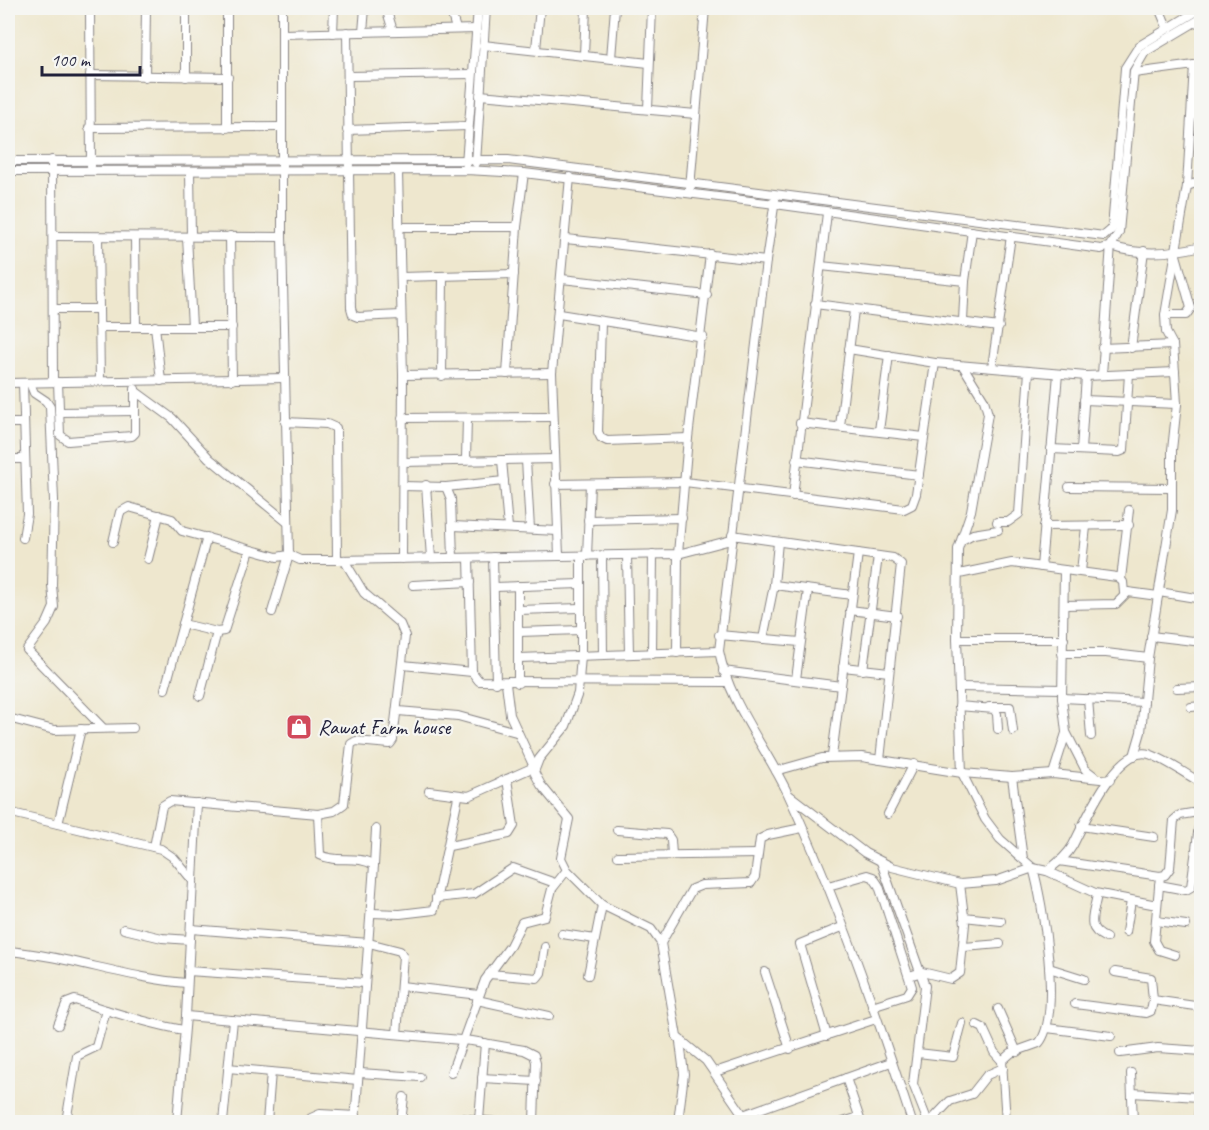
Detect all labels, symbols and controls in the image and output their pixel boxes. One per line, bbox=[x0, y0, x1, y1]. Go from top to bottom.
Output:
scale bar bbox=[42, 39, 140, 77]
text: 100 m bbox=[51, 49, 92, 71]
shop icon: Rawat Farm house bbox=[284, 712, 314, 742]
place label: Rawat Farm house bbox=[318, 714, 451, 740]

